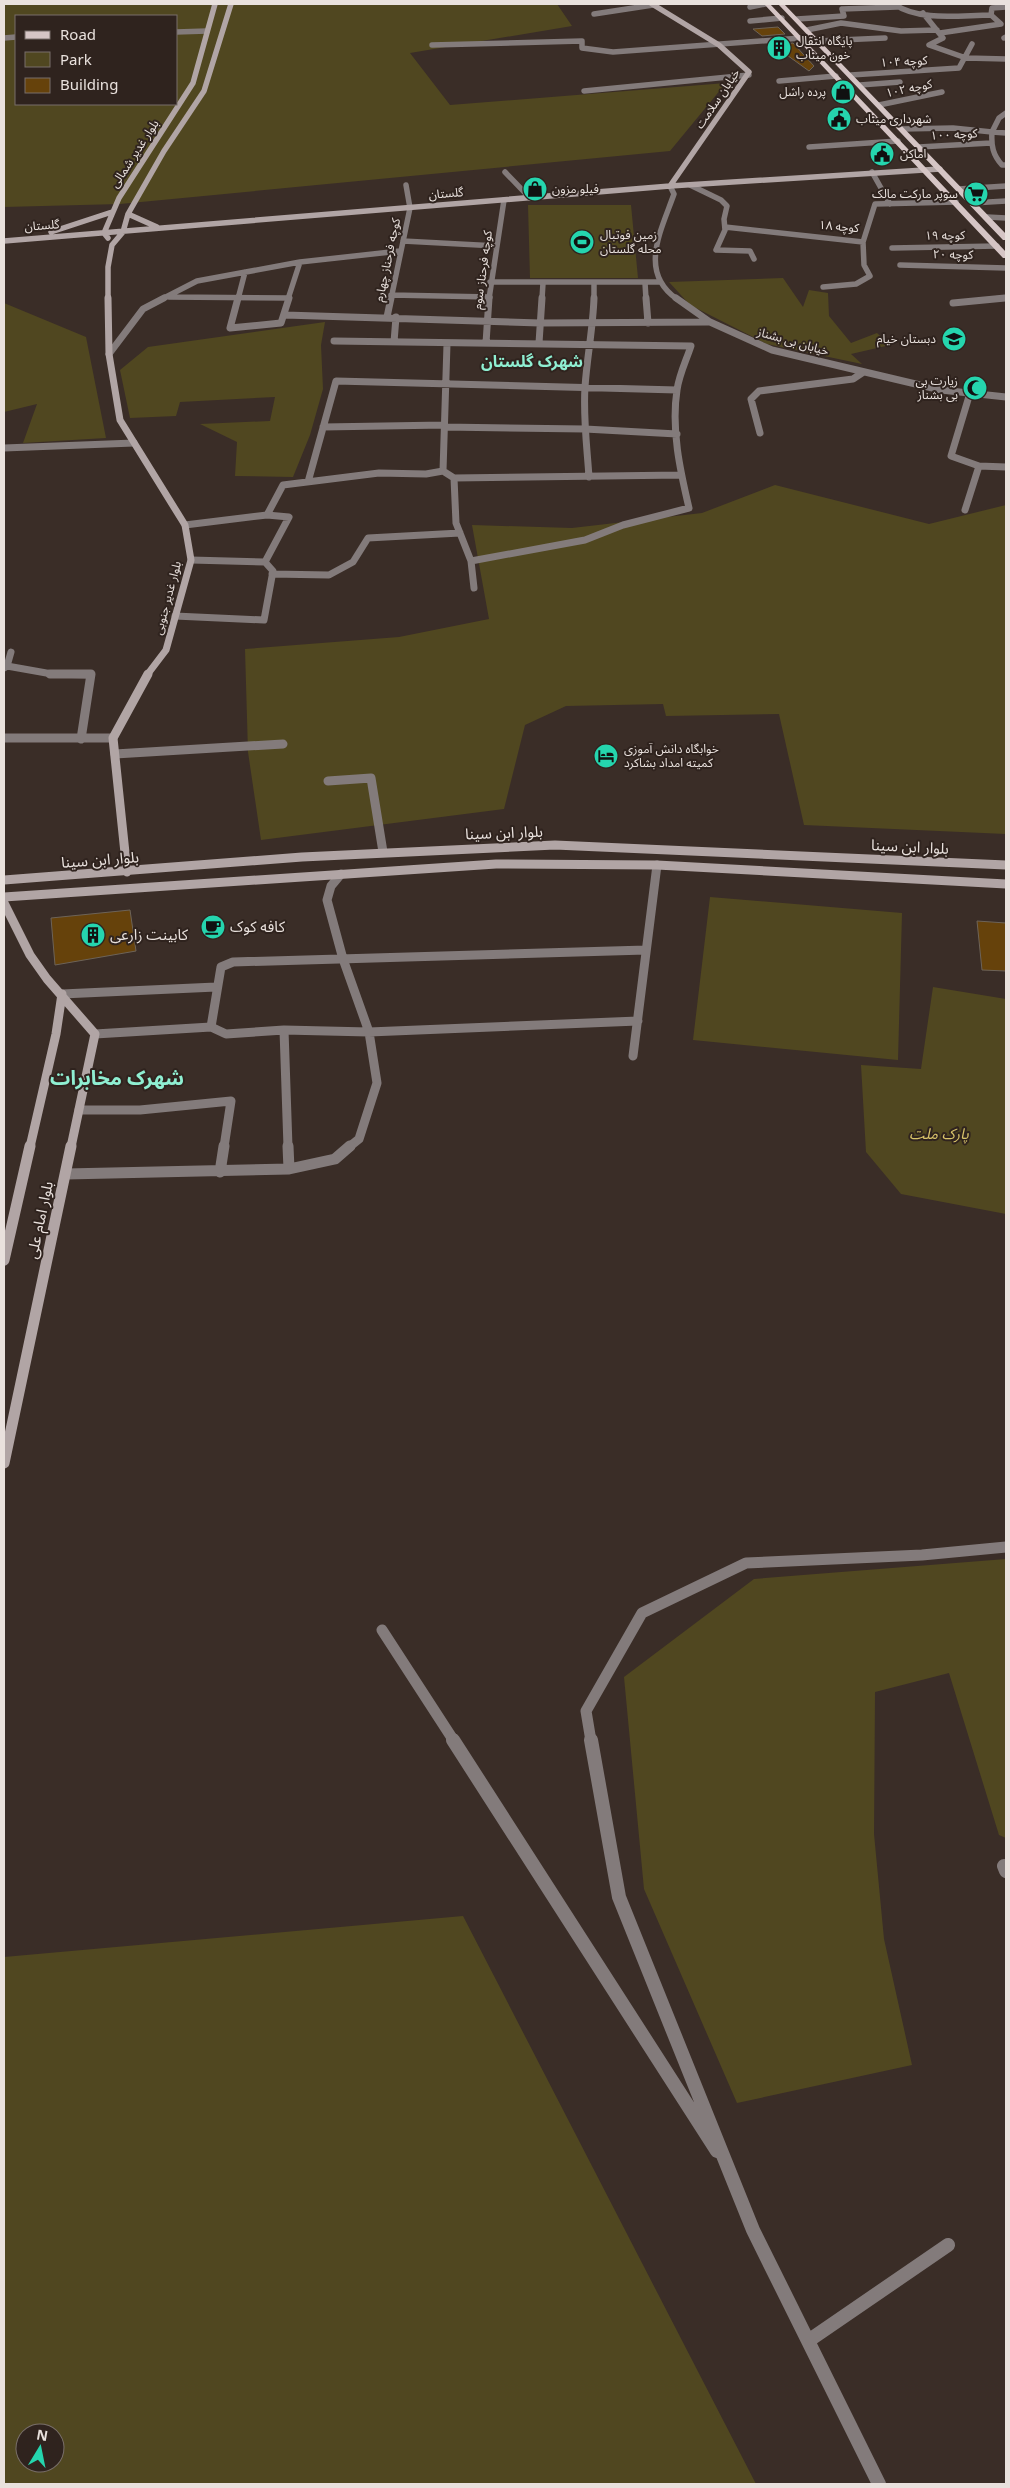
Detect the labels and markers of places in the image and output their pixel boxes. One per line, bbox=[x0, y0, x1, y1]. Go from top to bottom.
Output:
place label: پایگاه انتقال خون میناب bbox=[796, 29, 853, 68]
building icon: پایگاه انتقال خون میناب bbox=[766, 35, 792, 61]
shop icon: پرده راشل bbox=[830, 79, 856, 105]
place label: پرده راشل bbox=[779, 80, 826, 105]
public building icon: شهرداری میناب bbox=[826, 106, 852, 132]
place label: شهرداری میناب bbox=[856, 107, 931, 132]
public building icon: اماکن bbox=[869, 141, 895, 167]
place label: اماکن bbox=[900, 142, 926, 167]
shop icon: فیلو مزون bbox=[522, 176, 548, 202]
place label: فیلو مزون bbox=[552, 177, 599, 202]
supermarket icon: سوپر مارکت مالک bbox=[963, 181, 989, 207]
place label: سوپر مارکت مالک bbox=[872, 182, 958, 207]
place label: زمین فوتبال محله گلستان bbox=[600, 223, 661, 262]
sports icon: زمین فوتبال محله گلستان bbox=[569, 229, 595, 255]
school or university icon: دبستان خیام bbox=[941, 326, 967, 352]
place label: دبستان خیام bbox=[877, 327, 936, 352]
place label: زیارت بی بی بشناز bbox=[915, 369, 958, 408]
mosque icon: زیارت بی بی بشناز bbox=[962, 375, 988, 401]
place label: خوابگاه دانش آموزی کمیته امداد بشاکرد bbox=[624, 737, 719, 776]
hotel icon: خوابگاه دانش آموزی کمیته امداد بشاکرد bbox=[593, 743, 619, 769]
place label: کافه کوک bbox=[230, 911, 286, 943]
cafe icon: کافه کوک bbox=[200, 914, 226, 940]
place label: کابینت زارعی bbox=[110, 919, 189, 951]
building icon: کابینت زارعی bbox=[80, 922, 106, 948]

